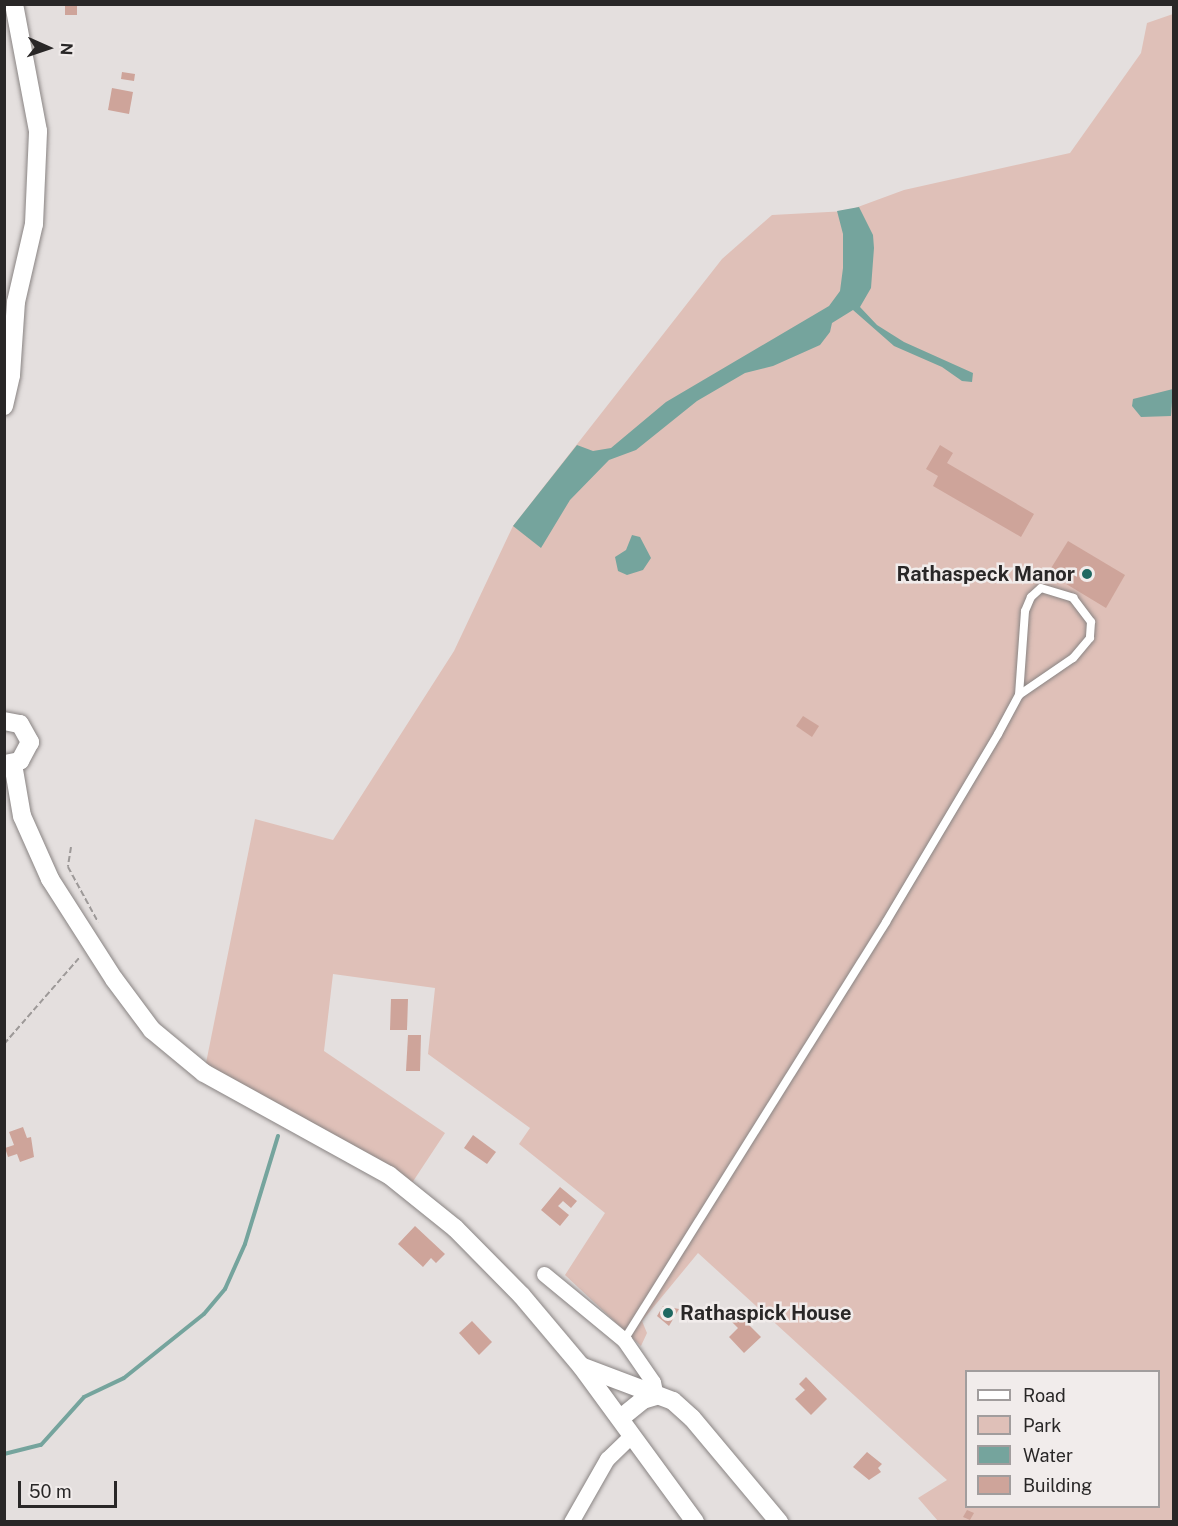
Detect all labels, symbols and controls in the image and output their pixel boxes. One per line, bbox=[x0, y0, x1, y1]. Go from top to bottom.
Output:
north arrow bbox=[18, 18, 78, 78]
text: N bbox=[57, 42, 76, 56]
place label: Rathaspeck Manor bbox=[897, 562, 1075, 586]
marker: Rathaspeck Manor bbox=[1080, 567, 1094, 581]
place label: Rathaspick House bbox=[680, 1301, 852, 1325]
marker: Rathaspick House bbox=[661, 1306, 675, 1320]
legend bbox=[965, 1370, 1160, 1508]
text: Road bbox=[1023, 1385, 1066, 1406]
text: Park bbox=[1023, 1415, 1061, 1436]
text: Water bbox=[1023, 1445, 1073, 1466]
scale bar bbox=[21, 1469, 120, 1507]
text: Building bbox=[1023, 1475, 1092, 1496]
text: 50 m bbox=[29, 1481, 72, 1502]

